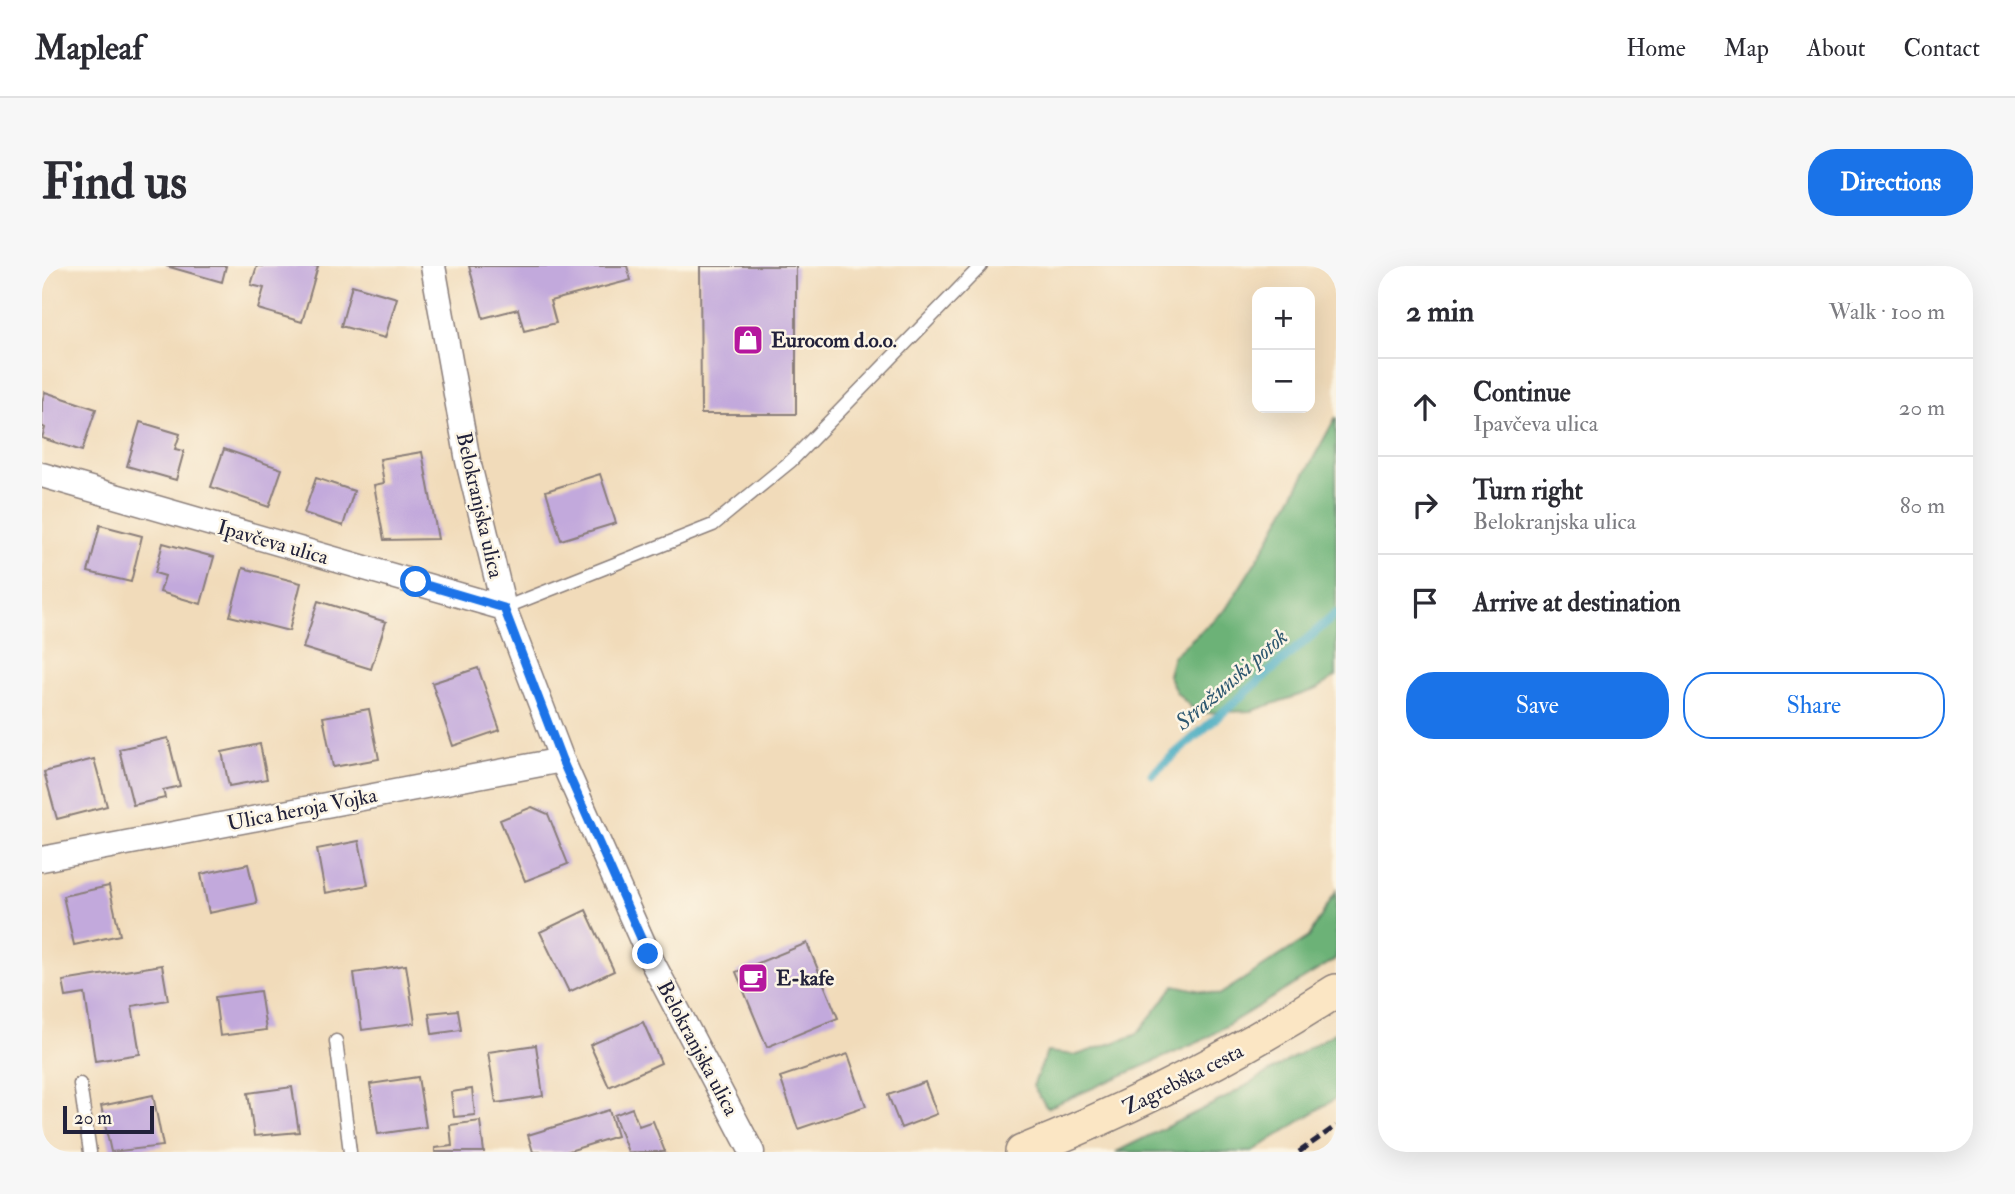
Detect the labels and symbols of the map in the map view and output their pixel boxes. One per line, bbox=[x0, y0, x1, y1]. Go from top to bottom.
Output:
shop icon: Eurocom d.o.o. bbox=[731, 323, 765, 357]
place label: Eurocom d.o.o. bbox=[771, 327, 897, 354]
street label: Belokranjska ulica bbox=[450, 430, 510, 581]
street label: Ipavčeva ulica bbox=[214, 514, 332, 571]
route start bbox=[400, 566, 431, 597]
water label: Stražunski potok bbox=[1168, 622, 1294, 737]
street label: Ulica heroja Vojka bbox=[225, 782, 380, 837]
route end bbox=[632, 938, 663, 969]
cafe icon: E-kafe bbox=[736, 961, 770, 995]
place label: E-kafe bbox=[776, 965, 834, 992]
street label: Belokranjska ulica bbox=[651, 976, 745, 1121]
street label: Zagrebška cesta bbox=[1118, 1037, 1248, 1121]
scale bar bbox=[63, 1103, 154, 1135]

